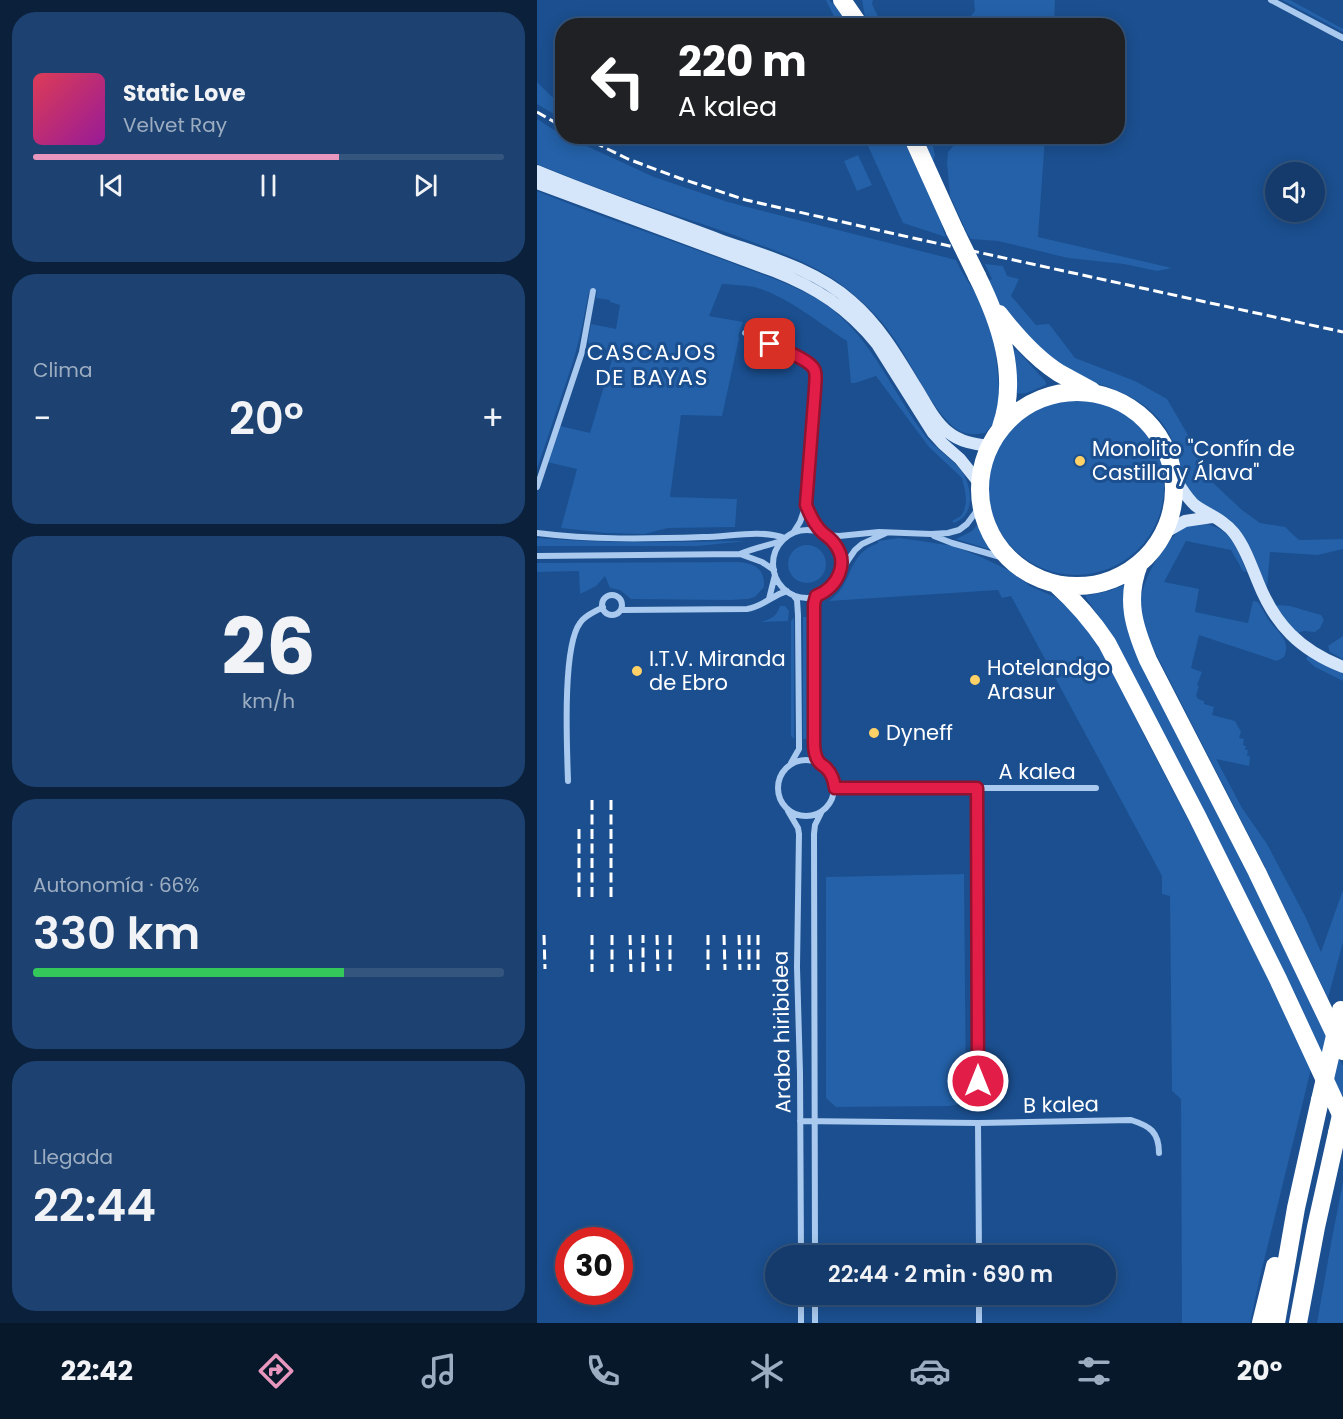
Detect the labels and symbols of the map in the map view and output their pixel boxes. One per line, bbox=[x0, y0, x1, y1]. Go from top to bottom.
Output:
pin bbox=[744, 318, 795, 369]
district label: CASCAJOS DE BAYAS bbox=[587, 337, 717, 393]
place label: Monolito "Confín de Castilla y Álava" bbox=[1092, 434, 1295, 487]
marker: Monolito "Confín de Castilla y Álava" bbox=[1073, 454, 1087, 468]
place label: I.T.V. Miranda de Ebro bbox=[649, 644, 786, 697]
place label: Hotelandgo Arasur bbox=[987, 653, 1110, 706]
marker: I.T.V. Miranda de Ebro bbox=[630, 664, 644, 678]
marker: Hotelandgo Arasur bbox=[968, 673, 982, 687]
place label: Dyneff bbox=[886, 718, 953, 747]
marker: Dyneff bbox=[867, 726, 881, 740]
street label: A kalea bbox=[998, 757, 1076, 786]
street label: Araba hiribidea bbox=[766, 950, 797, 1114]
position arrow bbox=[946, 1049, 1010, 1113]
street label: B kalea bbox=[1023, 1089, 1099, 1120]
speed limit sign: 30 bbox=[555, 1227, 633, 1305]

